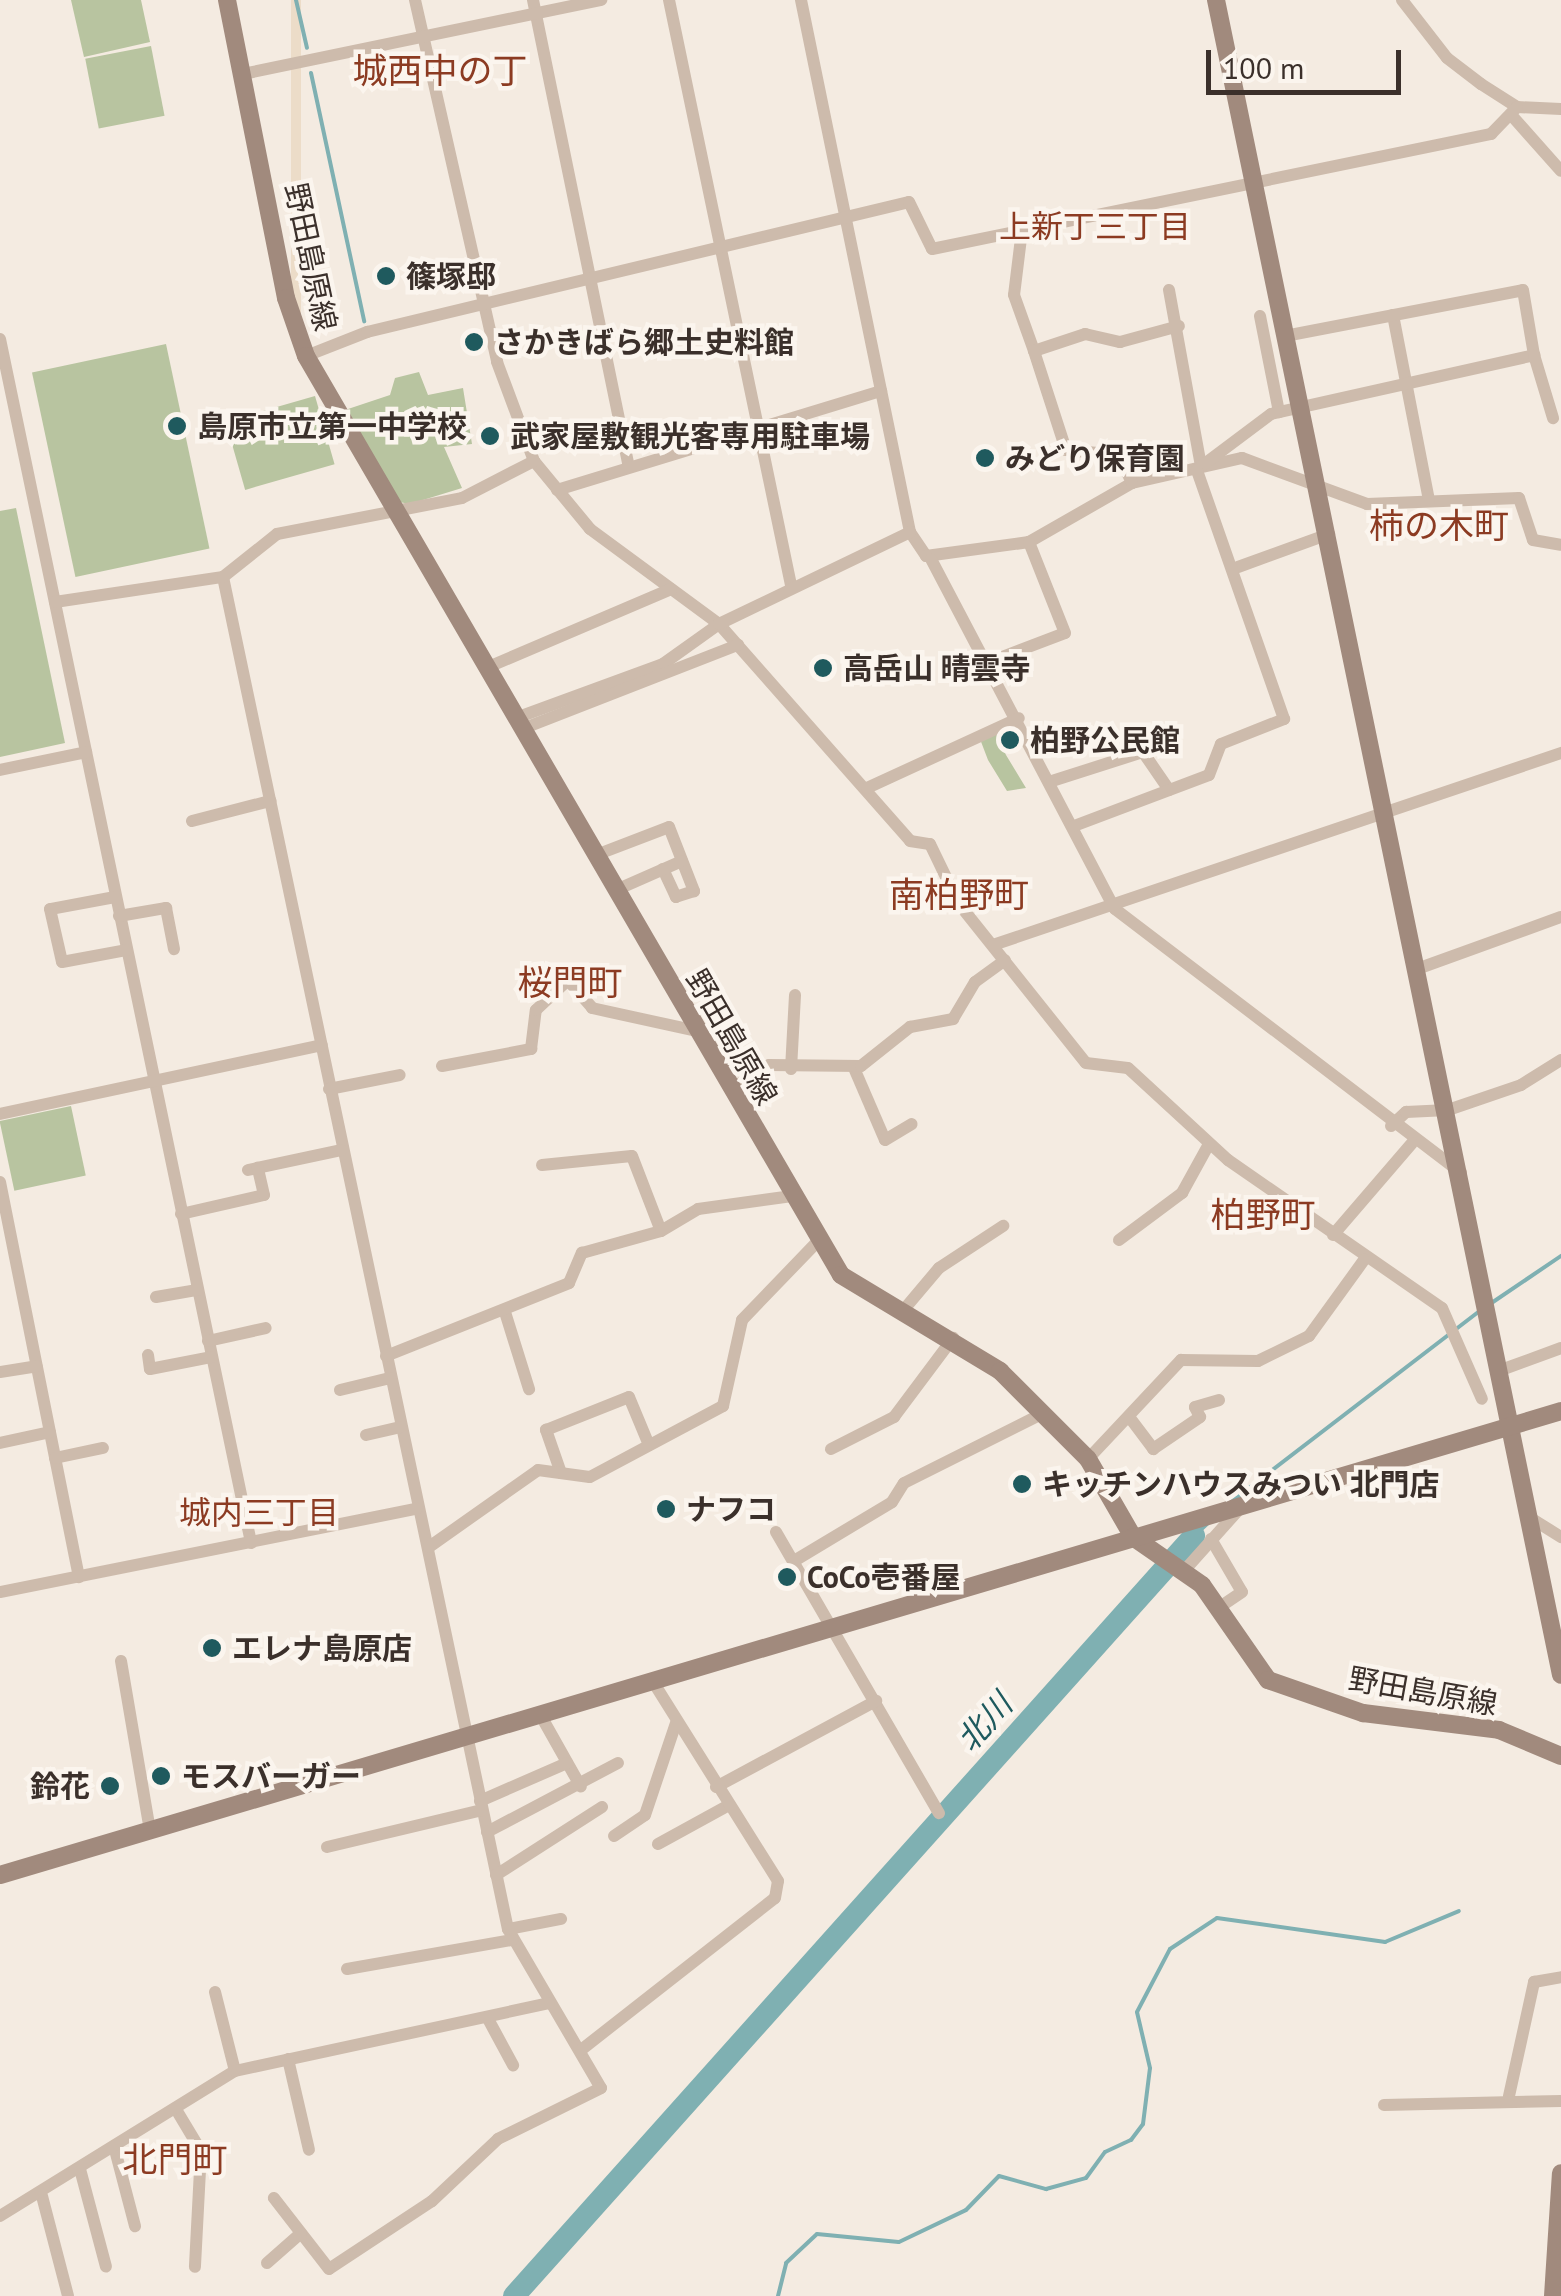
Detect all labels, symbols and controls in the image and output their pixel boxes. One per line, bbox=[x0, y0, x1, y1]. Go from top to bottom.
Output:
scale bar bbox=[1211, 30, 1406, 92]
text: 100 m bbox=[1223, 48, 1304, 87]
district label: 城西中の丁 bbox=[353, 49, 527, 91]
street label: 野田島原線 bbox=[278, 180, 344, 334]
district label: 上新丁三丁目 bbox=[999, 207, 1191, 245]
place label: 篠塚邸 bbox=[406, 258, 496, 294]
marker: 篠塚邸 bbox=[375, 265, 397, 287]
place label: さかきばら郷土史料館 bbox=[494, 324, 794, 360]
marker: さかきばら郷土史料館 bbox=[463, 331, 485, 353]
place label: 島原市立第一中学校 bbox=[197, 408, 467, 444]
marker: 島原市立第一中学校 bbox=[166, 415, 188, 437]
place label: 武家屋敷観光客専用駐車場 bbox=[510, 418, 870, 454]
marker: 武家屋敷観光客専用駐車場 bbox=[479, 425, 501, 447]
place label: みどり保育園 bbox=[1005, 440, 1185, 476]
marker: みどり保育園 bbox=[974, 447, 996, 469]
district label: 柿の木町 bbox=[1369, 504, 1509, 546]
place label: 高岳山 晴雲寺 bbox=[843, 650, 1031, 686]
marker: 高岳山 晴雲寺 bbox=[812, 657, 834, 679]
place label: 柏野公民館 bbox=[1030, 722, 1180, 758]
marker: 柏野公民館 bbox=[999, 729, 1021, 751]
district label: 南柏野町 bbox=[889, 873, 1029, 915]
district label: 桜門町 bbox=[518, 961, 622, 1003]
street label: 野田島原線 bbox=[679, 963, 785, 1111]
district label: 柏野町 bbox=[1211, 1193, 1315, 1235]
place label: キッチンハウスみつい 北門店 bbox=[1042, 1466, 1440, 1502]
marker: キッチンハウスみつい 北門店 bbox=[1011, 1473, 1033, 1495]
place label: ナフコ bbox=[686, 1491, 776, 1527]
district label: 城内三丁目 bbox=[179, 1493, 339, 1531]
marker: ナフコ bbox=[655, 1498, 677, 1520]
place label: CoCo壱番屋 bbox=[807, 1559, 961, 1595]
marker: CoCo壱番屋 bbox=[776, 1566, 798, 1588]
place label: エレナ島原店 bbox=[232, 1630, 412, 1666]
marker: エレナ島原店 bbox=[201, 1637, 223, 1659]
street label: 野田島原線 bbox=[1346, 1660, 1500, 1722]
water label: 北川 bbox=[948, 1685, 1020, 1759]
place label: モスバーガー bbox=[181, 1758, 361, 1794]
marker: モスバーガー bbox=[150, 1765, 172, 1787]
place label: 鈴花 bbox=[30, 1768, 90, 1804]
marker: 鈴花 bbox=[99, 1775, 121, 1797]
district label: 北門町 bbox=[123, 2138, 227, 2180]

